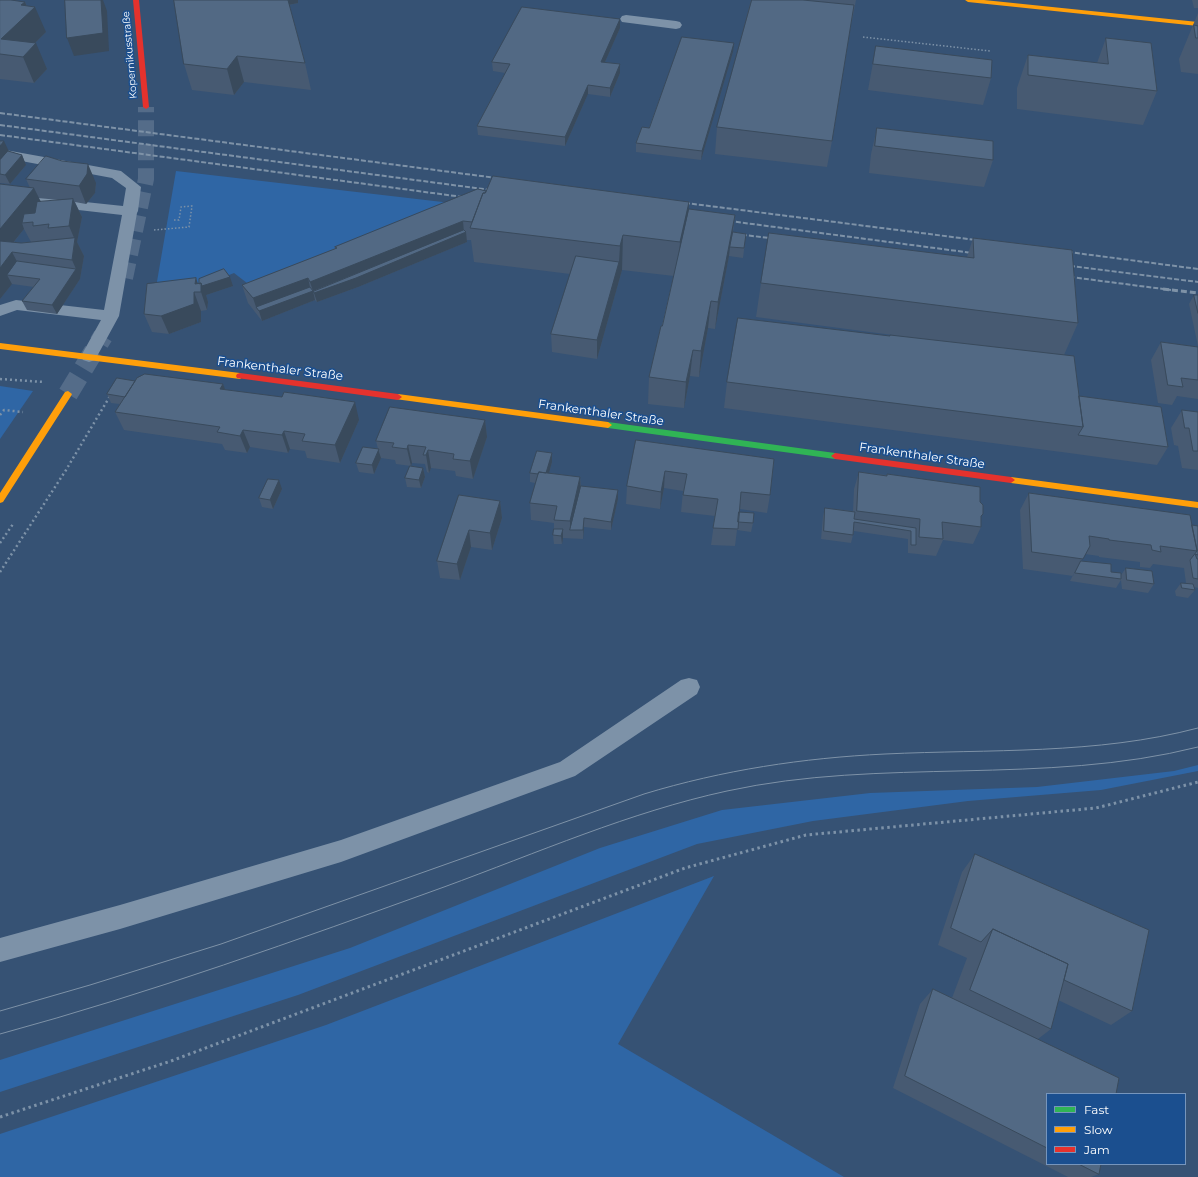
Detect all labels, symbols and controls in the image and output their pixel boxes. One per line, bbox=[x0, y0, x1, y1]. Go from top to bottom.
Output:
street label: Kopernikusstraße bbox=[120, 11, 140, 99]
street label: Frankenthaler Straße bbox=[216, 354, 344, 384]
street label: Frankenthaler Straße bbox=[537, 397, 665, 429]
street label: Frankenthaler Straße bbox=[858, 440, 986, 472]
legend bbox=[1046, 1093, 1186, 1165]
text: Fast bbox=[1084, 1102, 1109, 1117]
text: Slow bbox=[1084, 1122, 1113, 1137]
text: Jam bbox=[1084, 1142, 1110, 1157]

